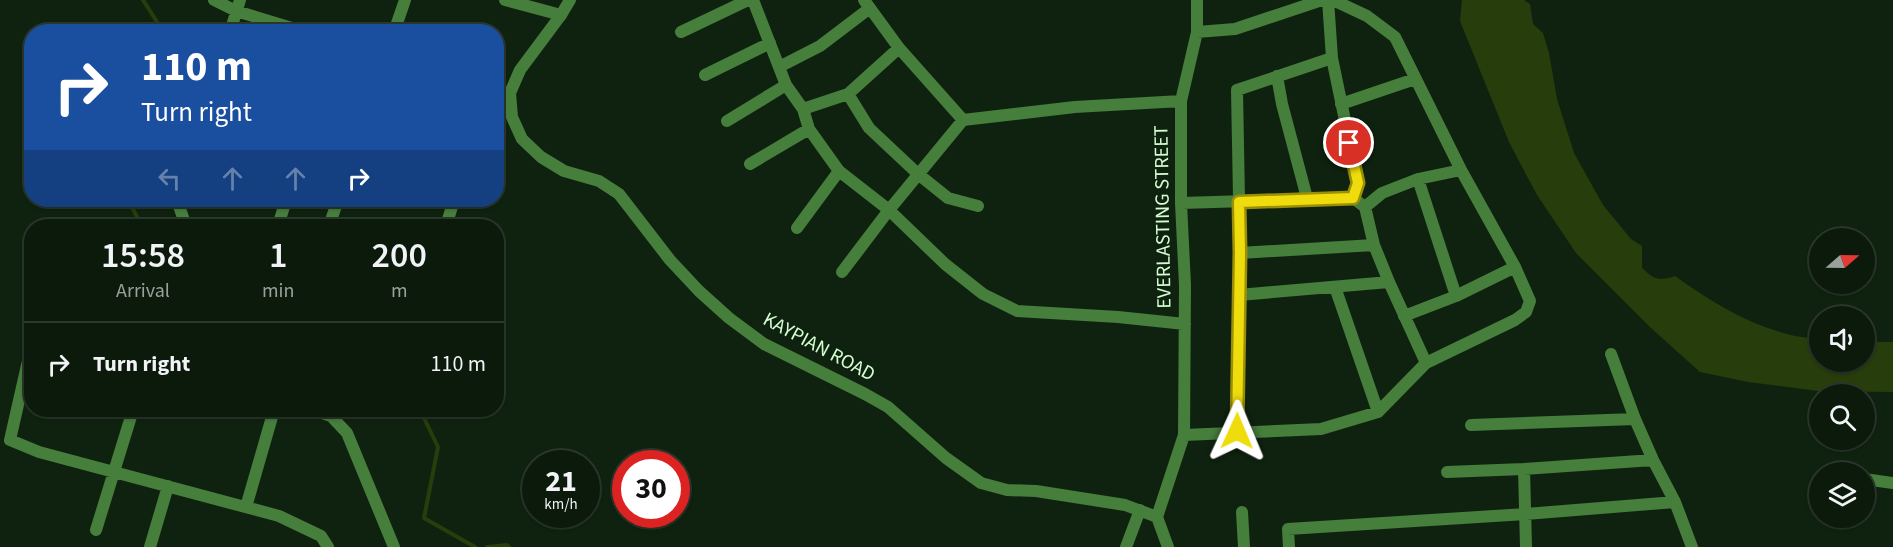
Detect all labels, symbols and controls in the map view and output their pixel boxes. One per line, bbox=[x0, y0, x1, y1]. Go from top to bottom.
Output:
text: 110 m bbox=[141, 37, 252, 97]
icon: right bbox=[42, 48, 120, 126]
text: Turn right bbox=[141, 93, 252, 132]
pin bbox=[1323, 117, 1374, 168]
street label: EVERLASTING STREET bbox=[1147, 125, 1179, 309]
icon: arrive bbox=[1332, 126, 1365, 159]
icon: left bbox=[153, 162, 186, 195]
icon: ahead bbox=[216, 162, 249, 195]
icon: ahead bbox=[279, 162, 312, 195]
icon: right bbox=[342, 162, 375, 195]
north arrow bbox=[1809, 228, 1875, 294]
map controls bbox=[1809, 228, 1875, 528]
text: 15:58 bbox=[101, 230, 185, 281]
text: 1 bbox=[269, 230, 287, 281]
text: 200 bbox=[371, 230, 427, 281]
text: Arrival bbox=[116, 277, 170, 305]
text: min bbox=[262, 277, 294, 305]
text: m bbox=[391, 277, 407, 305]
street label: KAYPIAN ROAD bbox=[758, 306, 880, 388]
button: sound bbox=[1809, 306, 1875, 372]
icon: right bbox=[42, 348, 75, 381]
text: Turn right bbox=[93, 348, 190, 380]
text: 110 m bbox=[431, 348, 486, 380]
button: search bbox=[1809, 384, 1875, 450]
position arrow bbox=[1205, 399, 1269, 463]
speed limit sign: 30 bbox=[612, 450, 690, 528]
text: 21 bbox=[545, 460, 577, 503]
button: layers bbox=[1809, 462, 1875, 528]
text: km/h bbox=[544, 494, 578, 515]

